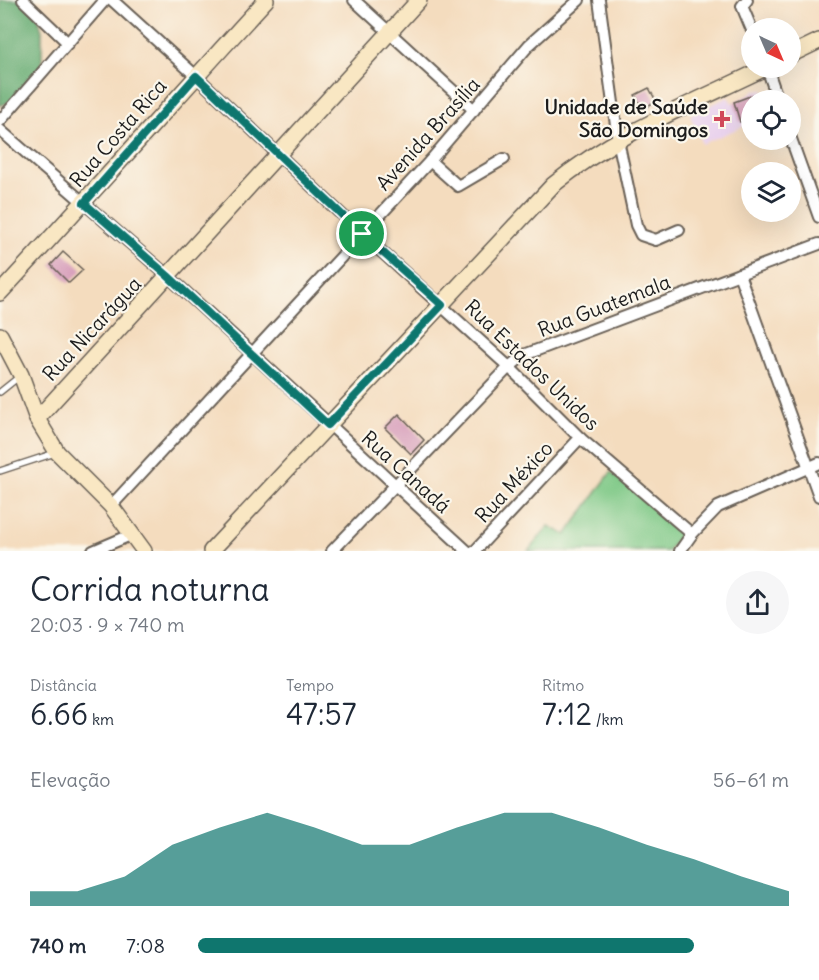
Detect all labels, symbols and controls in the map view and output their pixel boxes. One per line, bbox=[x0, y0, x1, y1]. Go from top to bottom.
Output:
north arrow bbox=[741, 18, 801, 78]
map controls bbox=[741, 18, 801, 222]
street label: Avenida Brasília bbox=[370, 72, 485, 195]
street label: Rua Costa Rica bbox=[64, 73, 171, 192]
button: locate bbox=[741, 90, 801, 150]
place label: Unidade de Saúde São Domingos bbox=[544, 94, 708, 142]
marker: Unidade de Saúde São Domingos bbox=[713, 110, 731, 128]
button: layers bbox=[741, 162, 801, 222]
pin bbox=[336, 208, 387, 259]
icon: arrive bbox=[345, 217, 378, 250]
street label: Rua Guatemala bbox=[534, 269, 674, 342]
street label: Rua Nicarágua bbox=[37, 271, 146, 386]
street label: Rua Estados Unidos bbox=[460, 294, 605, 435]
street label: Rua Canadá bbox=[357, 425, 456, 518]
street label: Rua México bbox=[469, 436, 558, 528]
text: Corrida noturna bbox=[30, 568, 270, 610]
button: share bbox=[726, 571, 789, 634]
text: 20:03 · 9 × 740 m bbox=[30, 612, 185, 637]
text: Distância bbox=[30, 675, 97, 695]
text: Tempo bbox=[286, 675, 334, 695]
text: Ritmo bbox=[542, 675, 584, 695]
text: 6.66 bbox=[30, 695, 88, 733]
text: 47:57 bbox=[286, 695, 356, 733]
text: 7:12 bbox=[542, 695, 592, 733]
text: km bbox=[88, 709, 114, 729]
text: /km bbox=[592, 709, 624, 729]
text: Elevação bbox=[30, 767, 111, 792]
text: 56–61 m bbox=[713, 767, 789, 792]
text: 740 m bbox=[30, 933, 86, 958]
text: 7:08 bbox=[126, 933, 165, 958]

